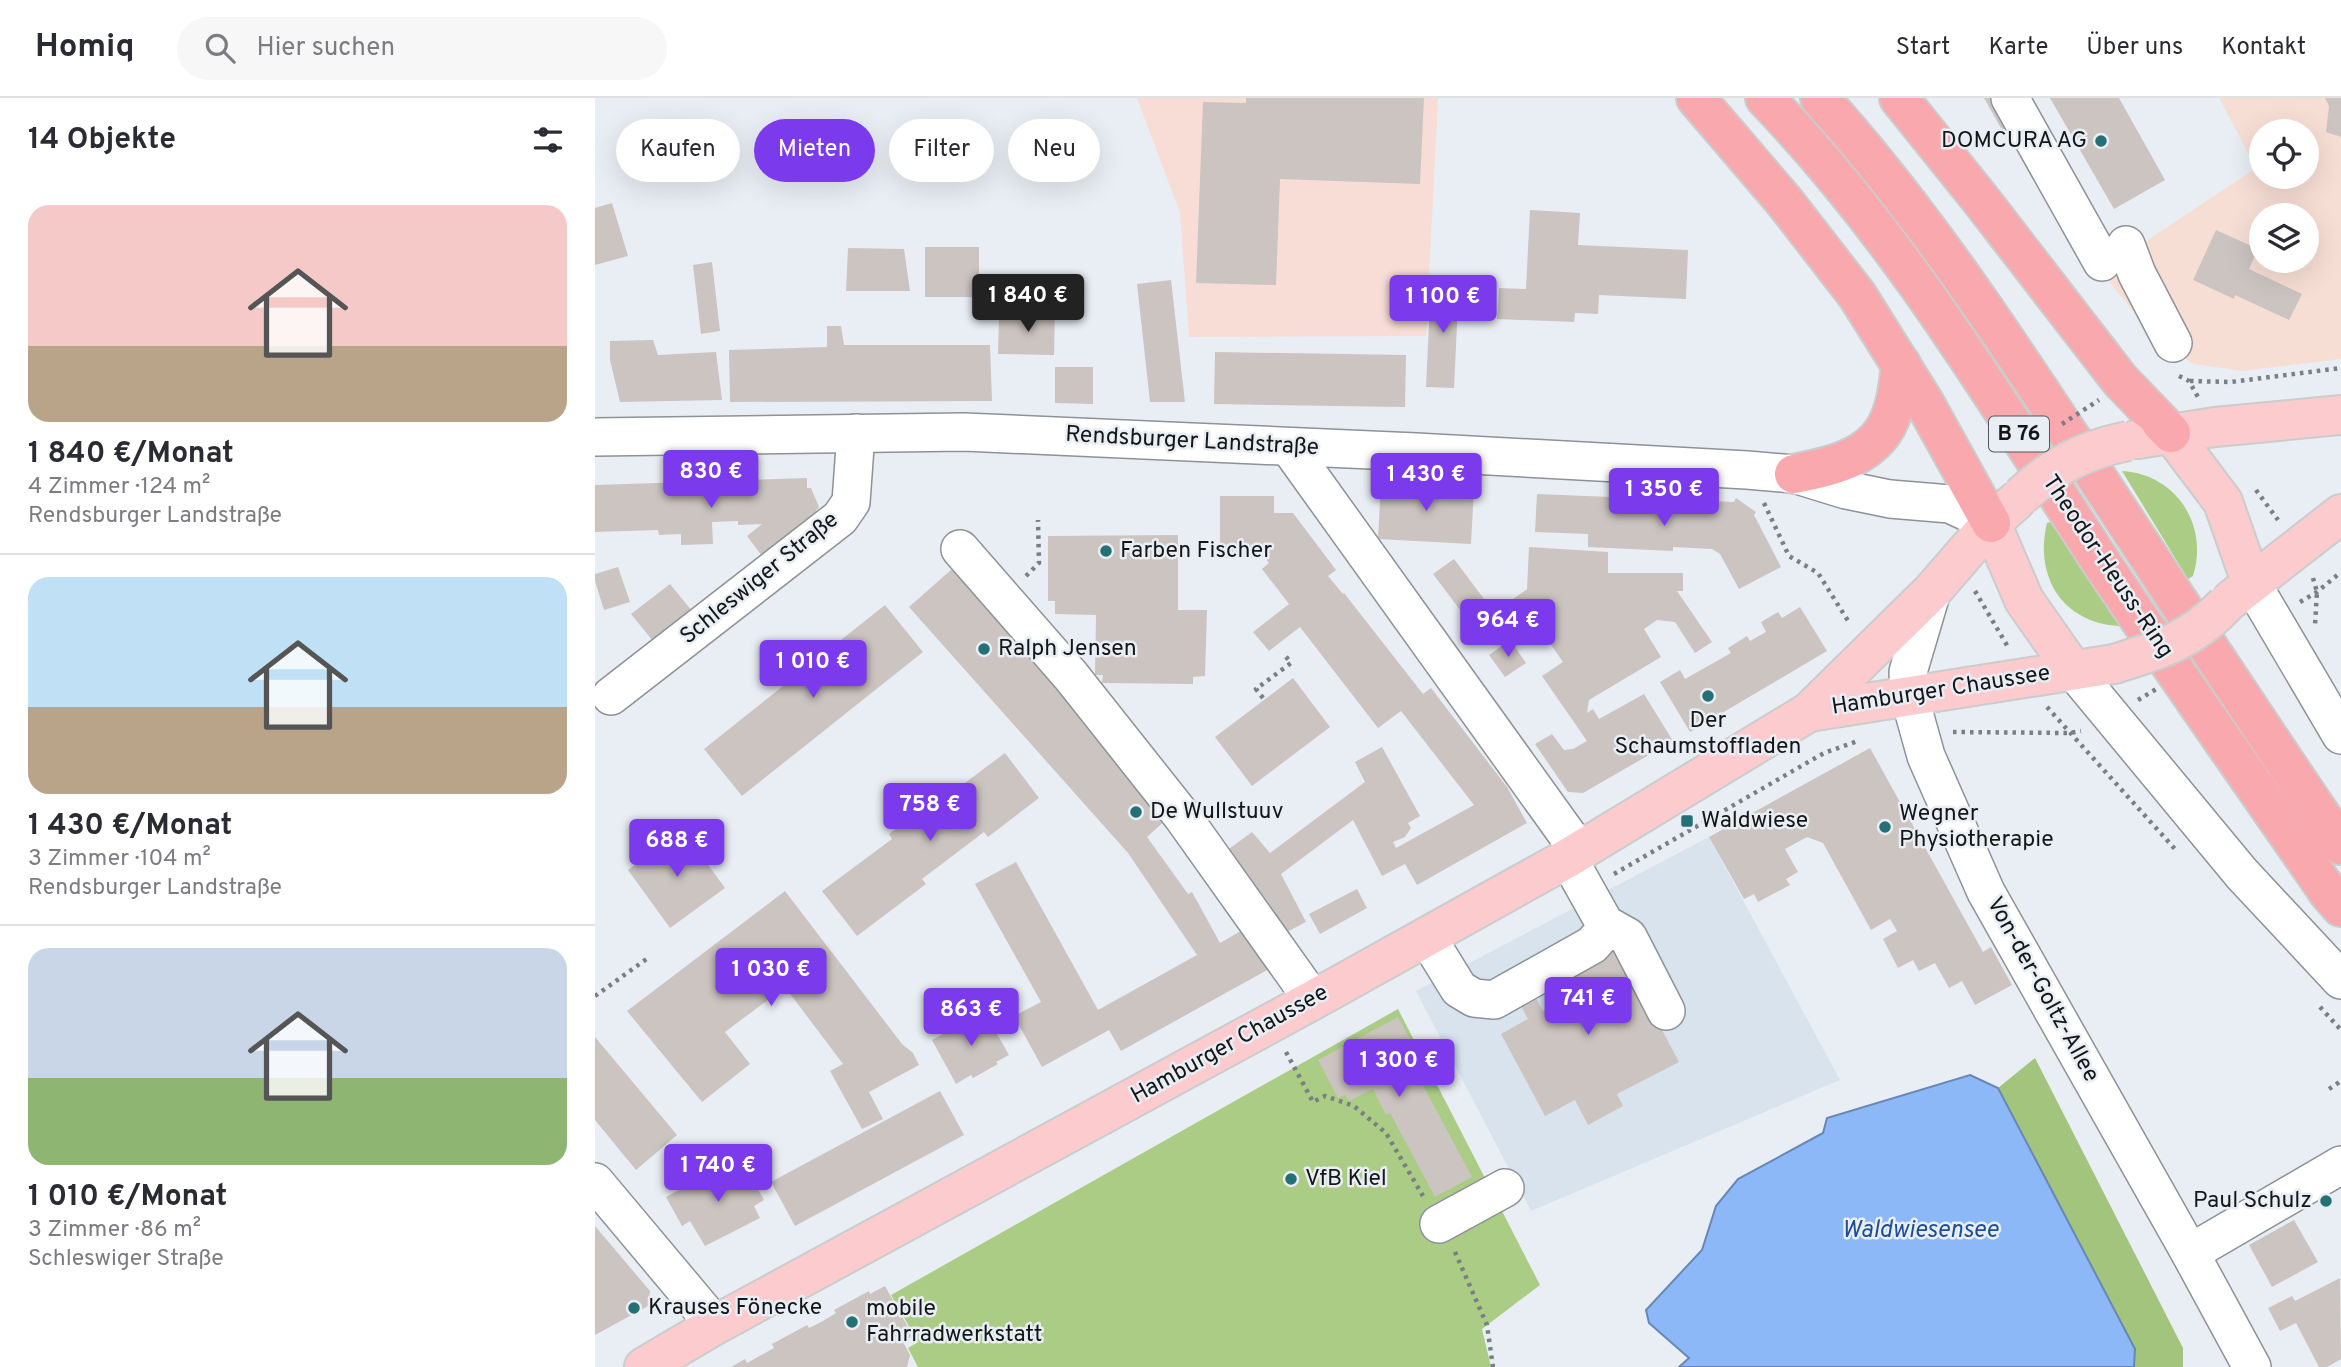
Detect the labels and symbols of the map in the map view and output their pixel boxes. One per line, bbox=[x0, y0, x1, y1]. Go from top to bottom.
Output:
place label: DOMCURA AG bbox=[1941, 127, 2087, 156]
marker: DOMCURA AG bbox=[2093, 133, 2109, 149]
pin: 1 840 € bbox=[963, 274, 1093, 334]
pin: 1 100 € bbox=[1378, 275, 1508, 335]
road number: B 76 bbox=[1989, 416, 2049, 452]
street label: Rendsburger Landstraße bbox=[1064, 421, 1320, 463]
pin: 830 € bbox=[662, 450, 760, 510]
pin: 1 430 € bbox=[1361, 454, 1491, 513]
pin: 1 350 € bbox=[1599, 468, 1729, 528]
street label: Theodor-Heuss-Ring bbox=[2035, 470, 2179, 664]
street label: Schleswiger Straße bbox=[675, 506, 845, 652]
place label: Farben Fischer bbox=[1120, 537, 1272, 566]
marker: Farben Fischer bbox=[1098, 543, 1114, 559]
pin: 964 € bbox=[1459, 600, 1557, 659]
place label: Ralph Jensen bbox=[998, 635, 1137, 664]
pin: 1 010 € bbox=[748, 640, 878, 700]
marker: Ralph Jensen bbox=[976, 641, 992, 657]
street label: Hamburger Chaussee bbox=[1830, 659, 2052, 723]
marker: Der Schaumstoffladen bbox=[1700, 688, 1716, 704]
place label: Der Schaumstoffladen bbox=[1615, 707, 1801, 762]
pin: 758 € bbox=[881, 784, 979, 843]
place label: De Wullstuuv bbox=[1150, 798, 1284, 827]
place label: Wegner Physiotherapie bbox=[1899, 800, 2054, 855]
marker: De Wullstuuv bbox=[1128, 804, 1144, 820]
place label: Waldwiese bbox=[1701, 807, 1808, 836]
marker: Waldwiese bbox=[1679, 813, 1695, 829]
marker: Wegner Physiotherapie bbox=[1877, 819, 1893, 835]
pin: 688 € bbox=[628, 820, 726, 879]
street label: Von-der-Goltz-Allee bbox=[1979, 892, 2105, 1088]
pin: 1 030 € bbox=[706, 948, 836, 1008]
pin: 741 € bbox=[1539, 978, 1637, 1037]
street label: Hamburger Chaussee bbox=[1126, 979, 1334, 1111]
pin: 863 € bbox=[922, 988, 1020, 1048]
pin: 1 300 € bbox=[1334, 1040, 1464, 1099]
pin: 1 740 € bbox=[653, 1144, 783, 1204]
place label: VfB Kiel bbox=[1305, 1165, 1387, 1194]
marker: VfB Kiel bbox=[1283, 1171, 1299, 1187]
place label: Paul Schulz bbox=[2193, 1187, 2312, 1216]
marker: Paul Schulz bbox=[2318, 1193, 2334, 1209]
water label: Waldwiesensee bbox=[1842, 1216, 1999, 1246]
place label: Krauses Fönecke bbox=[648, 1294, 822, 1323]
place label: mobile Fahrradwerkstatt bbox=[866, 1295, 1042, 1350]
marker: Krauses Fönecke bbox=[626, 1300, 642, 1316]
marker: mobile Fahrradwerkstatt bbox=[844, 1314, 860, 1330]

